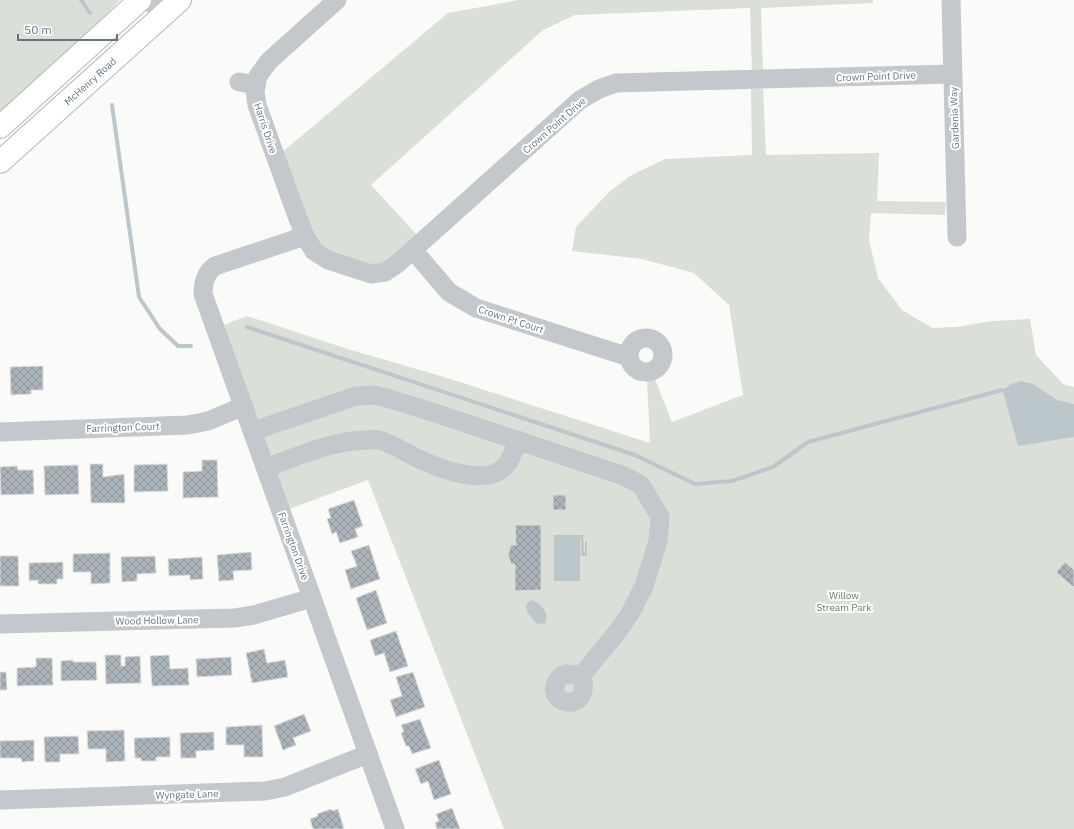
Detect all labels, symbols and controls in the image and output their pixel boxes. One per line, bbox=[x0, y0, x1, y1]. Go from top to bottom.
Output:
scale bar bbox=[18, 16, 117, 42]
text: 50 m bbox=[24, 22, 52, 37]
street label: McHenry Road bbox=[62, 55, 119, 108]
street label: Crown Point Drive bbox=[836, 69, 917, 84]
street label: Gardenia Way bbox=[947, 87, 962, 149]
street label: Crown Point Drive bbox=[520, 94, 589, 156]
street label: Harris Drive bbox=[251, 101, 280, 156]
street label: Crown Pt Court bbox=[477, 303, 546, 336]
street label: Farrington Court bbox=[86, 420, 160, 435]
street label: Farrington Drive bbox=[275, 510, 312, 583]
park label: Willow Stream Park bbox=[816, 589, 872, 614]
street label: Wood Hollow Lane bbox=[115, 613, 199, 628]
street label: Wyngate Lane bbox=[155, 787, 219, 802]

